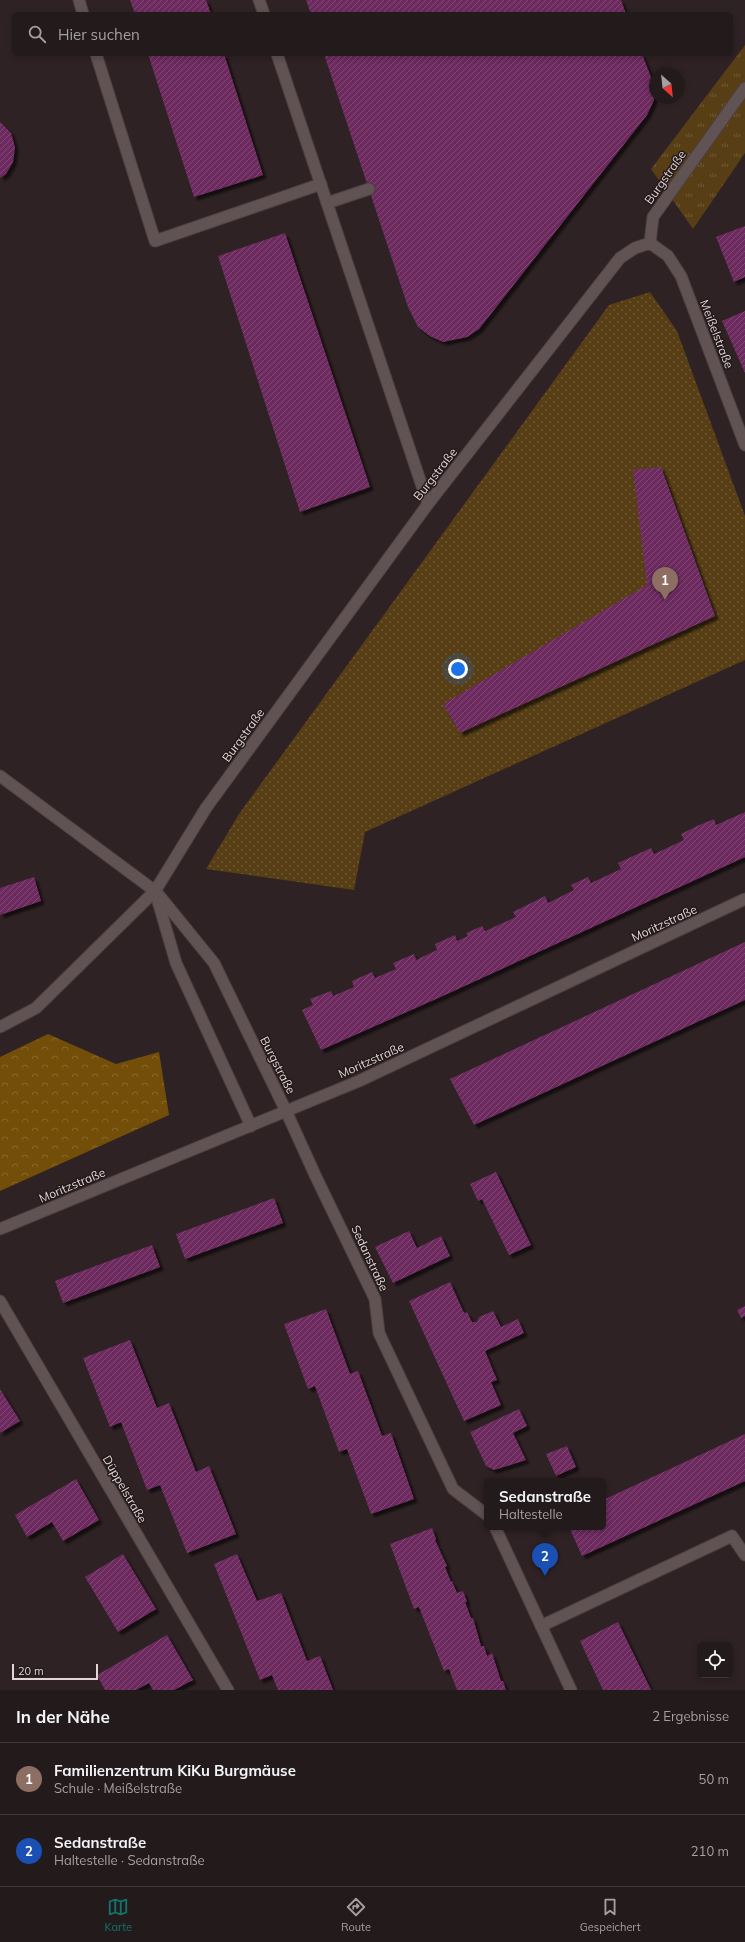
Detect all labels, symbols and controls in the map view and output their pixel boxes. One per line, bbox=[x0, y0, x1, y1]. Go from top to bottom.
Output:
search box bbox=[12, 12, 733, 56]
icon: search bbox=[26, 23, 48, 45]
text: Hier suchen bbox=[58, 25, 140, 44]
north arrow bbox=[649, 68, 685, 104]
street label: Burgstraße bbox=[641, 147, 689, 207]
street label: Meißelstraße bbox=[697, 298, 737, 370]
street label: Burgstraße bbox=[410, 445, 460, 503]
pin: 1 bbox=[652, 567, 678, 600]
your location bbox=[448, 659, 468, 679]
street label: Burgstraße bbox=[219, 705, 267, 765]
street label: Moritzstraße bbox=[629, 901, 699, 945]
street label: Burgstraße bbox=[257, 1034, 299, 1096]
street label: Moritzstraße bbox=[336, 1039, 406, 1081]
street label: Moritzstraße bbox=[37, 1164, 107, 1206]
street label: Sedanstraße bbox=[348, 1223, 392, 1293]
street label: Düppelstraße bbox=[100, 1453, 150, 1525]
popup bbox=[484, 1478, 606, 1530]
text: Sedanstraße bbox=[499, 1487, 591, 1506]
text: Haltestelle bbox=[499, 1506, 563, 1522]
pin: 2 bbox=[532, 1543, 558, 1576]
map controls bbox=[697, 1642, 733, 1678]
button: locate bbox=[697, 1642, 733, 1678]
scale bar bbox=[12, 1662, 98, 1681]
text: 20 m bbox=[18, 1664, 44, 1678]
text: In der Nähe bbox=[16, 1706, 110, 1727]
text: 2 Ergebnisse bbox=[652, 1708, 729, 1724]
text: Familienzentrum KiKu Burgmäuse bbox=[54, 1761, 296, 1780]
text: 1 bbox=[25, 1771, 33, 1787]
text: 50 m bbox=[699, 1771, 729, 1787]
text: Schule · Meißelstraße bbox=[54, 1780, 182, 1796]
text: Sedanstraße bbox=[54, 1833, 146, 1852]
text: 2 bbox=[25, 1843, 33, 1859]
text: 210 m bbox=[691, 1843, 729, 1859]
text: Haltestelle · Sedanstraße bbox=[54, 1852, 205, 1868]
tab: Karte bbox=[104, 1896, 132, 1934]
tab: Route bbox=[341, 1896, 371, 1934]
tab: Gespeichert bbox=[580, 1896, 641, 1934]

